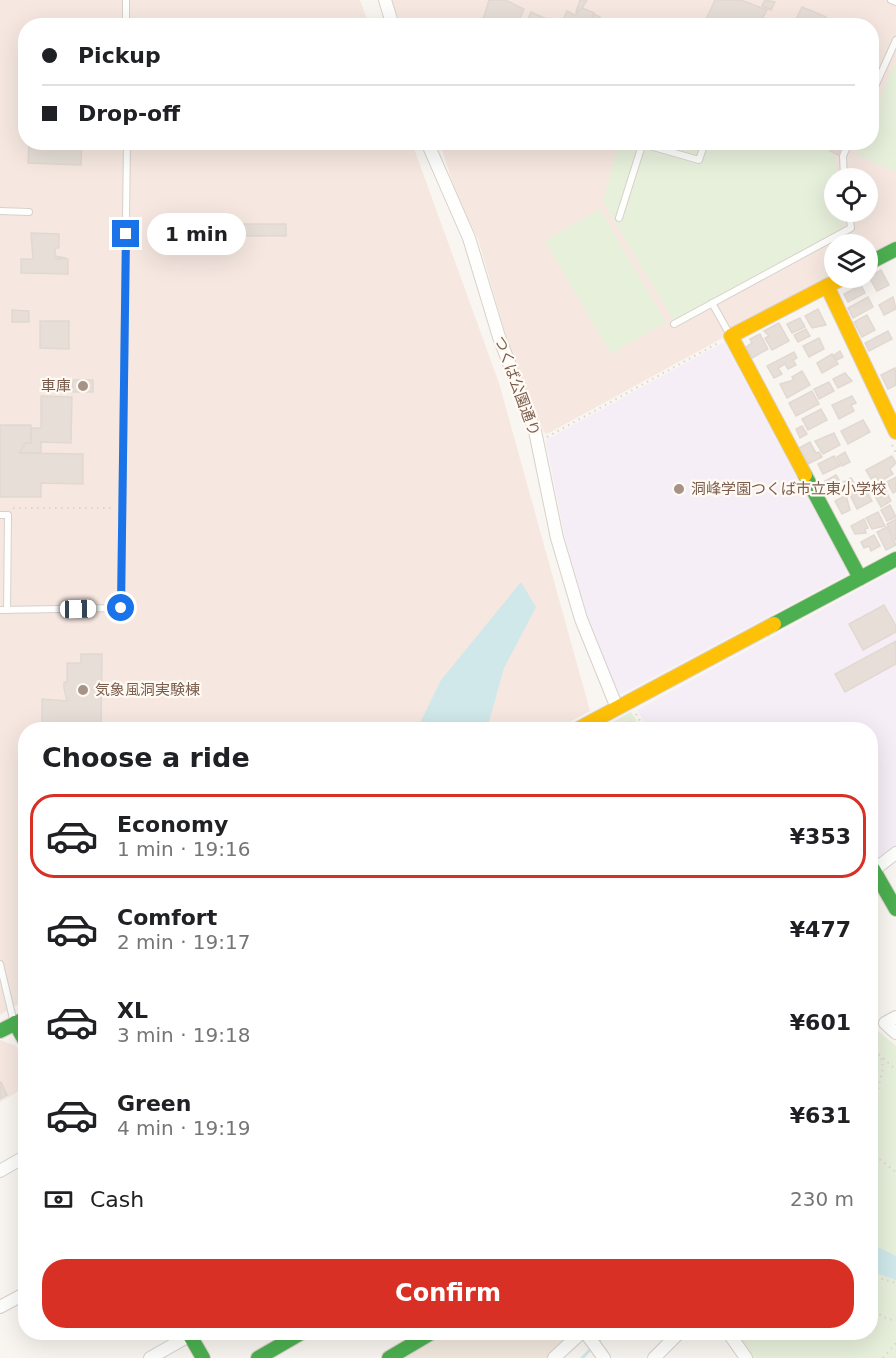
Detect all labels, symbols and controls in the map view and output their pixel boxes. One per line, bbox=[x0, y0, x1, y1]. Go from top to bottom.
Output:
text: Pickup bbox=[78, 43, 161, 68]
text: Drop-off bbox=[78, 101, 180, 126]
map controls bbox=[824, 168, 878, 288]
button: locate bbox=[824, 168, 878, 222]
callout: 1 min bbox=[147, 213, 246, 255]
route end bbox=[112, 220, 139, 247]
text: 1 min bbox=[165, 222, 228, 246]
button: layers bbox=[824, 234, 878, 288]
street label: つくば公園通り bbox=[491, 334, 543, 438]
place label: 車庫 bbox=[41, 377, 71, 395]
marker: 車庫 bbox=[76, 379, 90, 393]
place label: 洞峰学園つくば市立東小学校 bbox=[691, 480, 886, 498]
marker: 洞峰学園つくば市立東小学校 bbox=[672, 482, 686, 496]
route start bbox=[107, 594, 134, 621]
car bbox=[60, 600, 96, 618]
place label: 気象風洞実験棟 bbox=[95, 681, 200, 699]
marker: 気象風洞実験棟 bbox=[76, 683, 90, 697]
text: Choose a ride bbox=[42, 742, 250, 773]
icon: car bbox=[45, 809, 99, 863]
text: Economy bbox=[117, 812, 228, 837]
text: ¥353 bbox=[790, 824, 851, 849]
text: 1 min · 19:16 bbox=[117, 837, 251, 861]
icon: car bbox=[45, 902, 99, 956]
text: Comfort bbox=[117, 905, 217, 930]
text: ¥477 bbox=[790, 917, 851, 942]
text: 2 min · 19:17 bbox=[117, 930, 251, 954]
icon: car bbox=[45, 995, 99, 1049]
text: XL bbox=[117, 998, 148, 1023]
text: ¥601 bbox=[790, 1010, 851, 1035]
text: 3 min · 19:18 bbox=[117, 1023, 251, 1047]
icon: car bbox=[45, 1088, 99, 1142]
text: Green bbox=[117, 1091, 191, 1116]
text: ¥631 bbox=[790, 1103, 851, 1128]
text: 4 min · 19:19 bbox=[117, 1116, 251, 1140]
icon: cash bbox=[42, 1183, 75, 1216]
text: Cash bbox=[90, 1187, 144, 1212]
text: 230 m bbox=[790, 1187, 854, 1211]
button: Confirm bbox=[42, 1259, 854, 1328]

